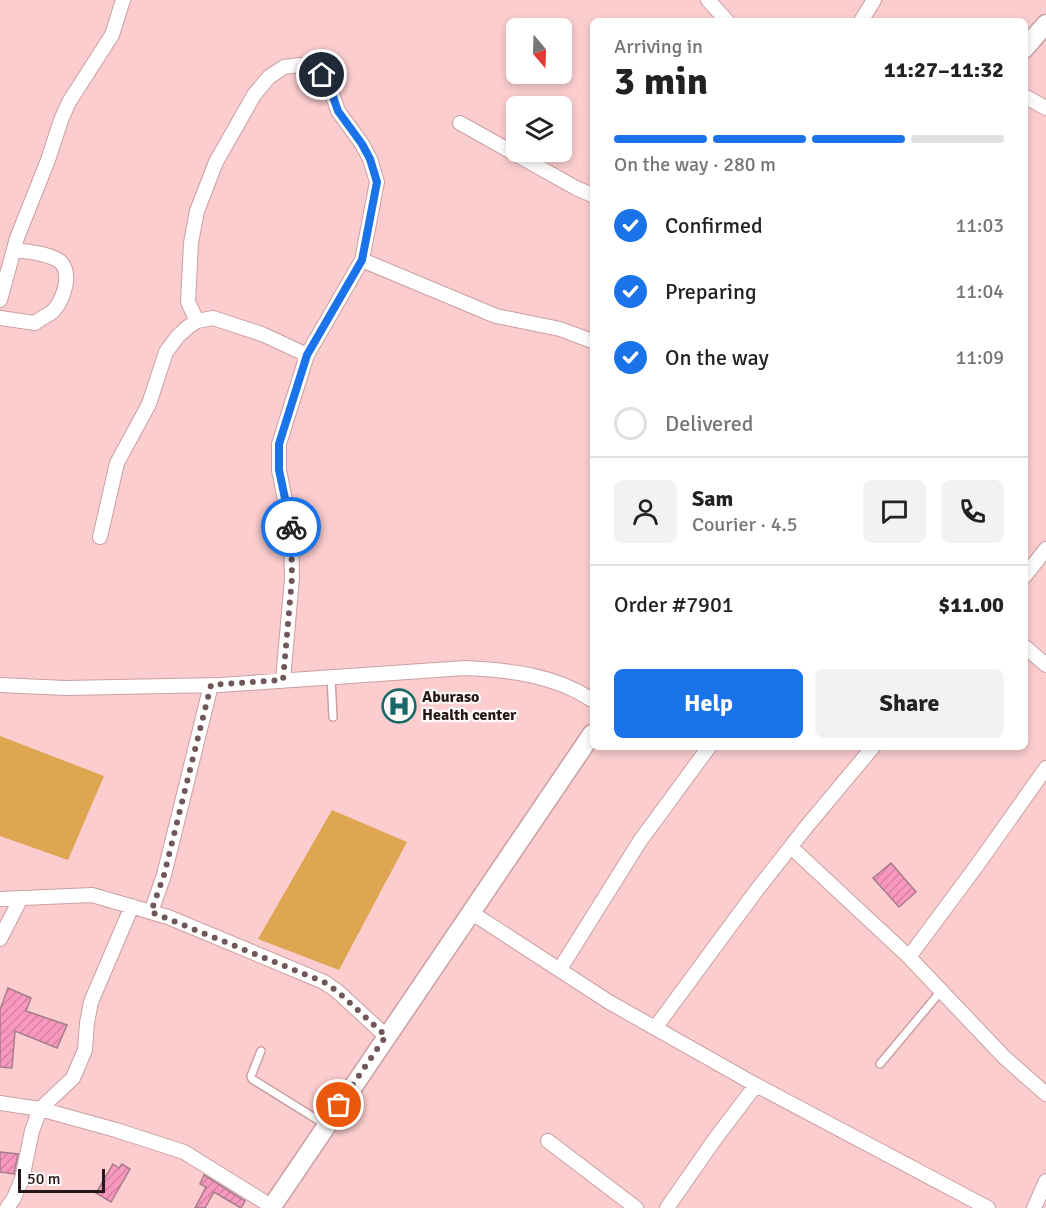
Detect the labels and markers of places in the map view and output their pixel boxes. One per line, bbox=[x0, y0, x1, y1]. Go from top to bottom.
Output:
pin bbox=[296, 49, 347, 100]
place label: Aburaso Health center bbox=[422, 687, 517, 725]
hospital icon: Aburaso Health center bbox=[381, 688, 417, 724]
pin bbox=[313, 1079, 364, 1130]

